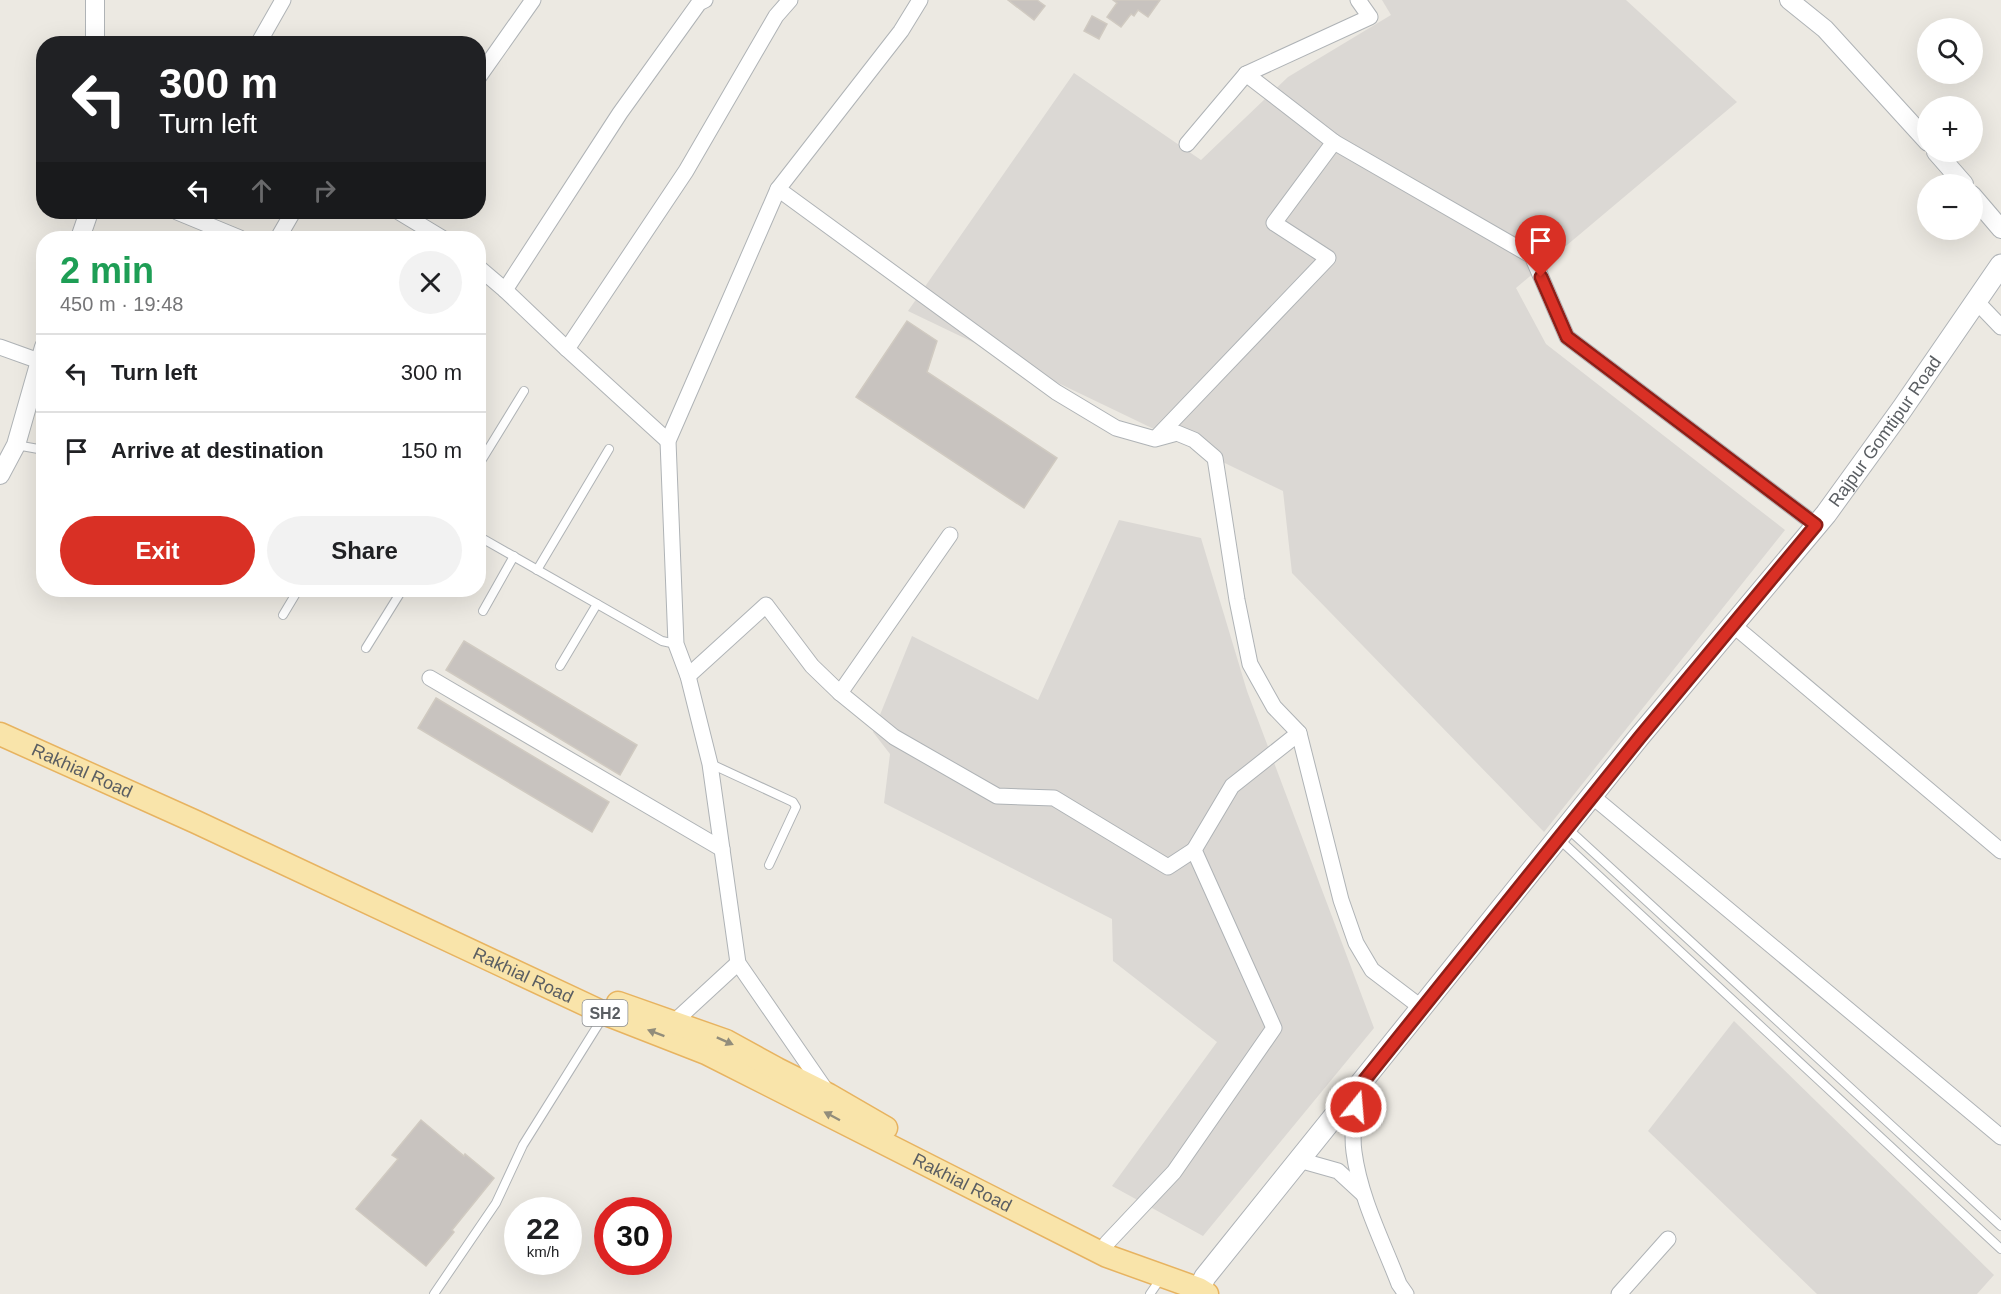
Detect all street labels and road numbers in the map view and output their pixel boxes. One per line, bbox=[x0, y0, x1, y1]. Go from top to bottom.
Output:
street label: Rajpur Gomtipur Road bbox=[1825, 352, 1945, 511]
street label: Rakhial Road bbox=[29, 740, 136, 802]
street label: Rakhial Road bbox=[470, 943, 576, 1007]
road number: SH2 bbox=[582, 1000, 628, 1026]
street label: Rakhial Road bbox=[909, 1149, 1015, 1216]

